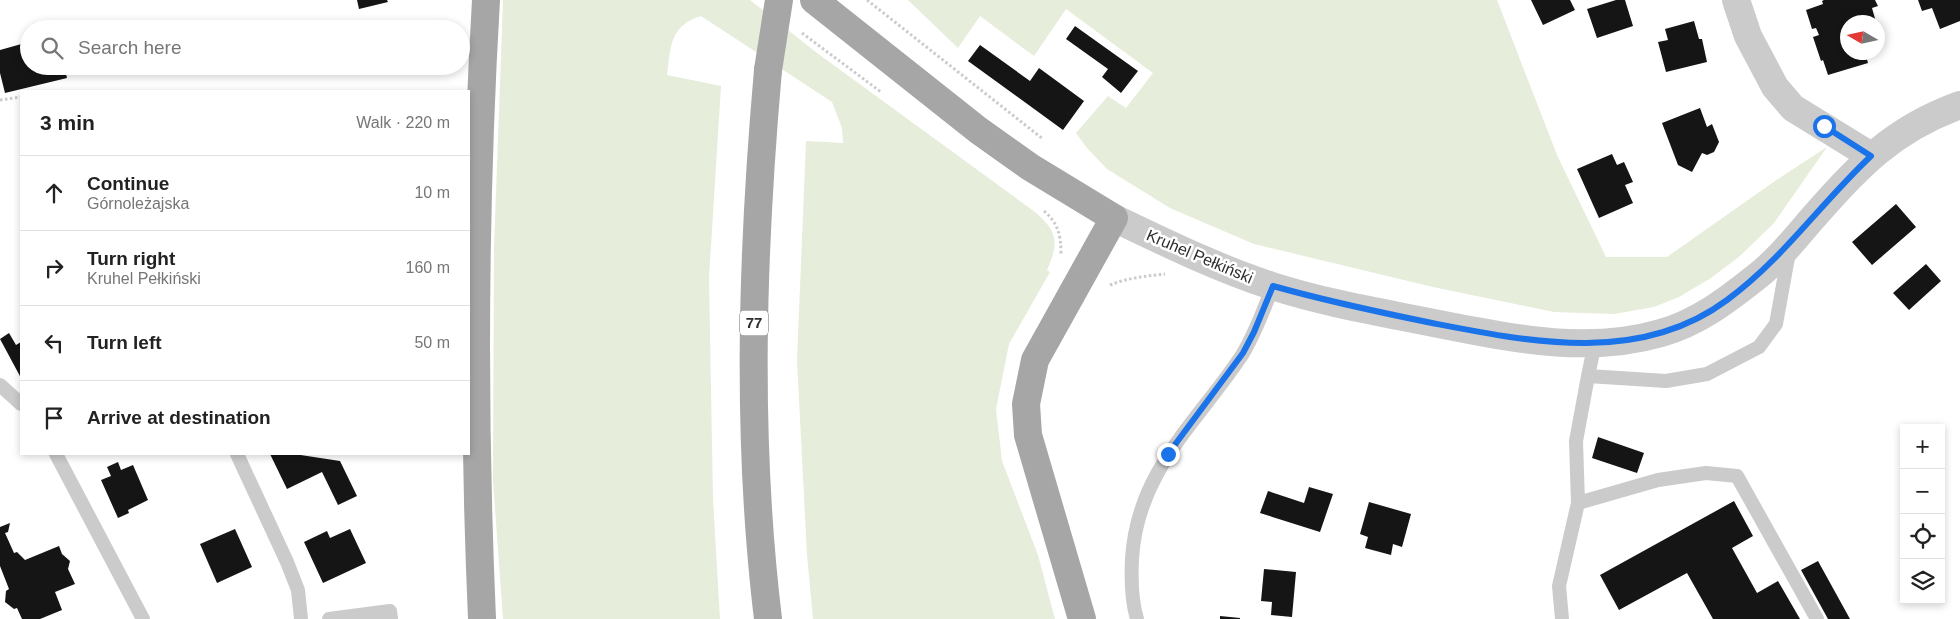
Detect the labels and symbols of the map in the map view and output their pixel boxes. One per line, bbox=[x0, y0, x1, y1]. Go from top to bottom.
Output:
north arrow bbox=[1840, 15, 1885, 60]
route start bbox=[1813, 115, 1836, 138]
street label: Kruhel Pełkiński bbox=[1144, 226, 1256, 287]
road number: 77 bbox=[740, 310, 768, 336]
route end bbox=[1157, 443, 1180, 466]

